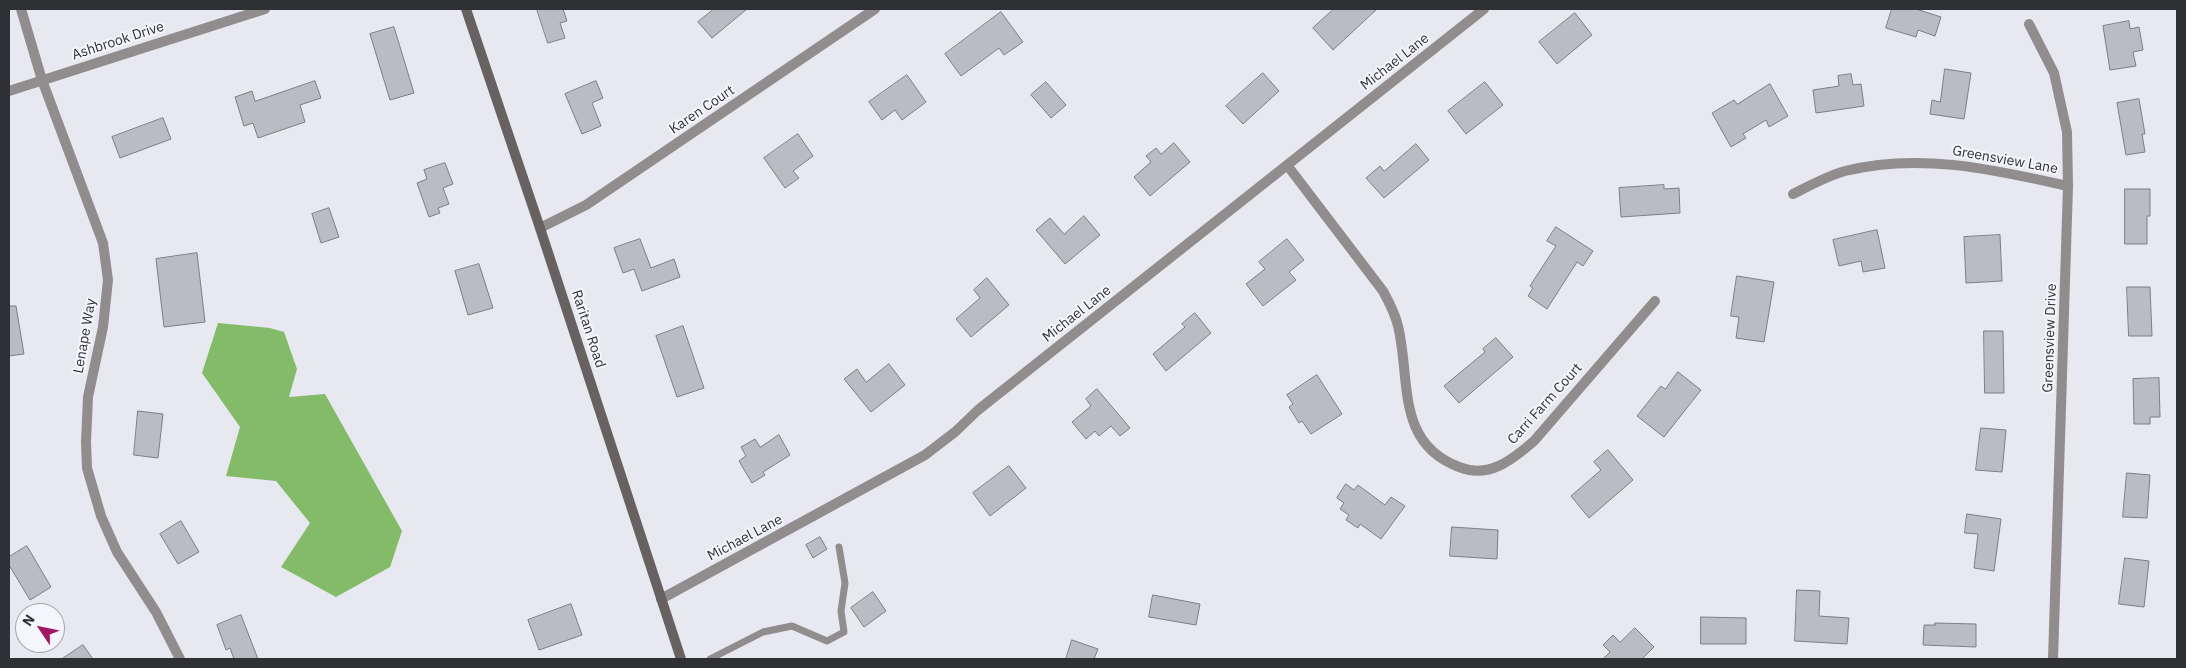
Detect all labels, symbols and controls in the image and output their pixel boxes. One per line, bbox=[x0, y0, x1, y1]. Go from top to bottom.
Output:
street label: Ashbrook Drive bbox=[70, 18, 166, 64]
street label: Michael Lane bbox=[1357, 30, 1433, 94]
street label: Karen Court bbox=[666, 82, 738, 138]
street label: Greensview Lane bbox=[1951, 142, 2059, 178]
street label: Michael Lane bbox=[1039, 282, 1115, 346]
street label: Greensview Drive bbox=[2040, 283, 2060, 393]
street label: Raritan Road bbox=[568, 288, 608, 370]
street label: Lenape Way bbox=[70, 297, 100, 375]
street label: Carri Farm Court bbox=[1504, 360, 1586, 448]
street label: Michael Lane bbox=[705, 511, 785, 565]
north arrow bbox=[15, 603, 65, 653]
text: N bbox=[18, 611, 39, 629]

